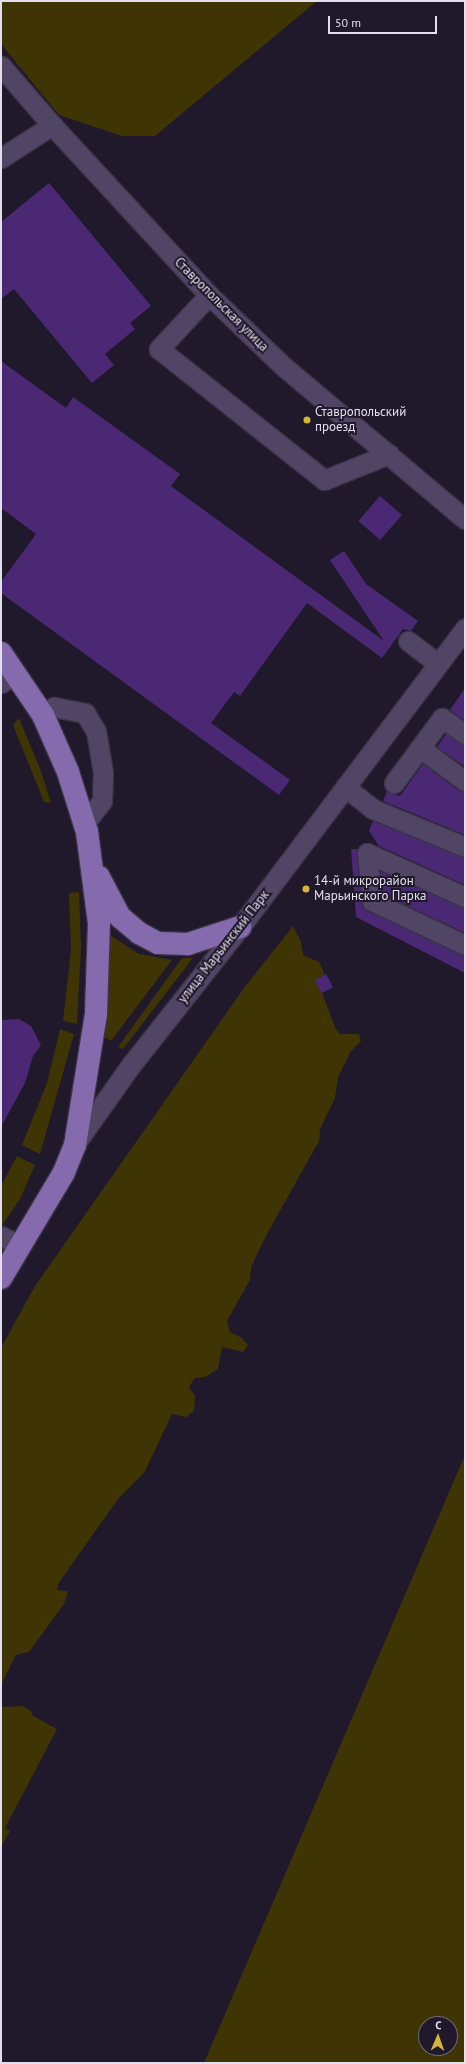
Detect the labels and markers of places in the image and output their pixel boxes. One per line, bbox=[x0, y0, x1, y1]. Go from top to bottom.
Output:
place label: Ставропольский проезд bbox=[315, 405, 406, 436]
marker: Ставропольский проезд bbox=[302, 415, 312, 425]
place label: 14-й микрорайон Марьинского Парка bbox=[314, 874, 427, 905]
marker: 14-й микрорайон Марьинского Парка bbox=[301, 884, 311, 894]

